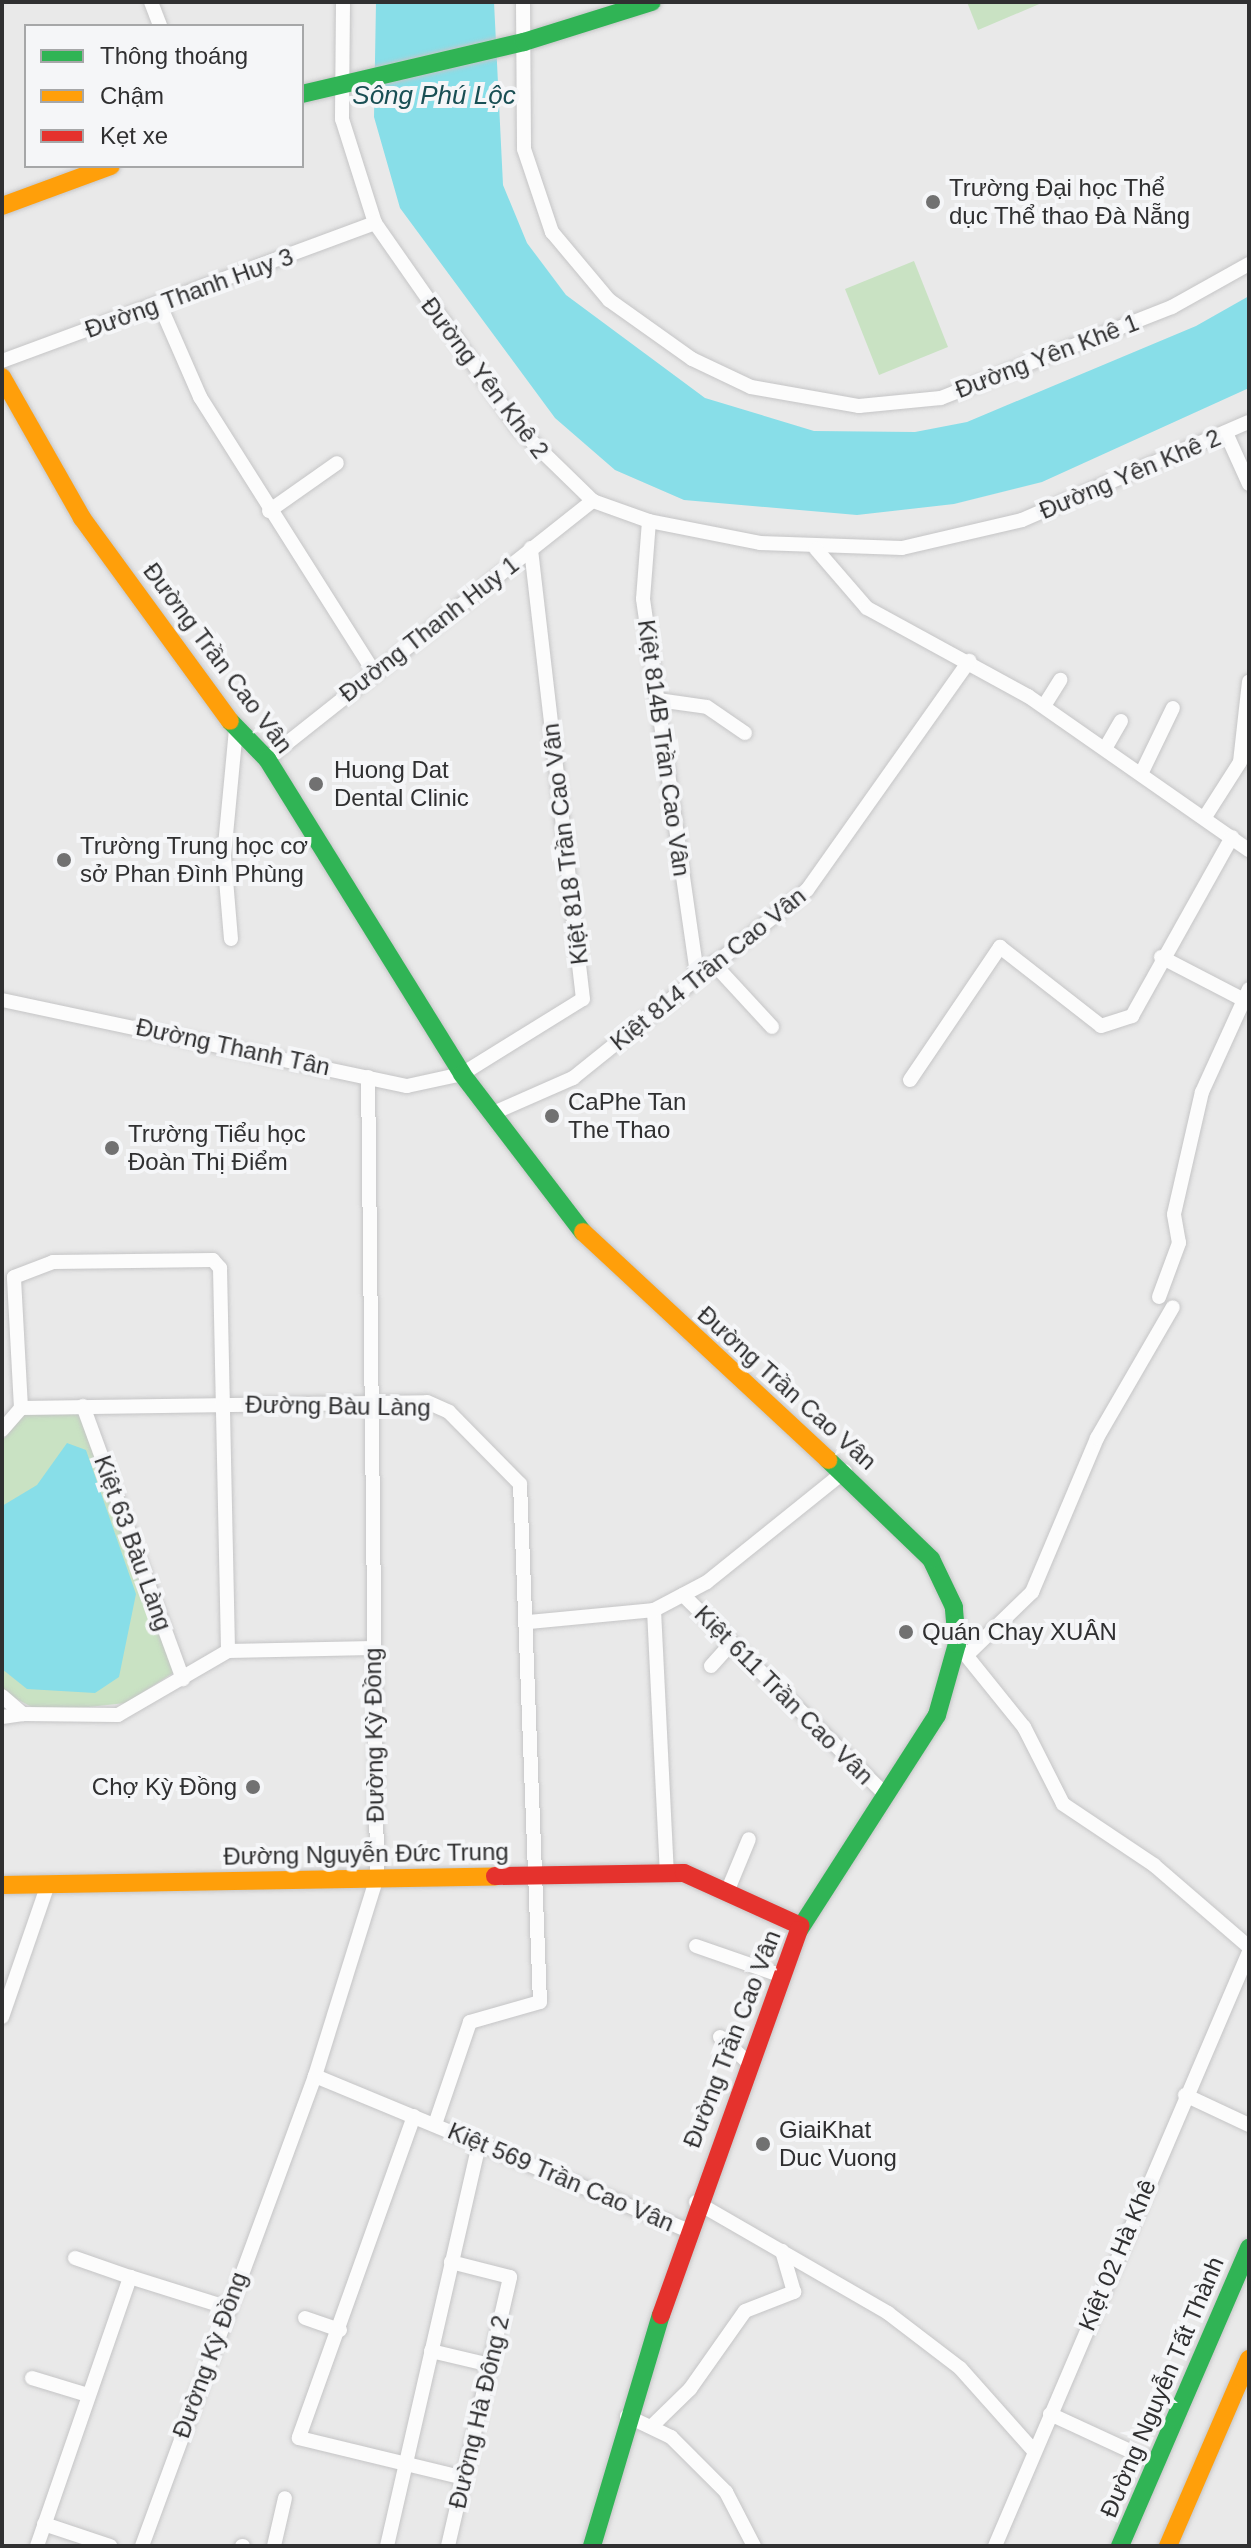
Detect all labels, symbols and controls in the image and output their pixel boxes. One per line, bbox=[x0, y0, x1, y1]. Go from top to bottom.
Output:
legend bbox=[24, 24, 304, 168]
text: Thông thoáng bbox=[100, 42, 248, 69]
water label: Sông Phú Lộc bbox=[352, 80, 516, 112]
text: Chậm bbox=[100, 82, 164, 109]
text: Kẹt xe bbox=[100, 122, 168, 149]
place label: Trường Đại học Thể dục Thể thao Đà Nẵng bbox=[949, 174, 1190, 230]
marker: Trường Đại học Thể dục Thể thao Đà Nẵng bbox=[924, 193, 942, 211]
street label: Đường Thanh Huy 3 bbox=[81, 242, 297, 344]
street label: Đường Yên Khê 2 bbox=[415, 292, 555, 464]
street label: Đường Yên Khê 1 bbox=[951, 308, 1143, 404]
street label: Đường Yên Khê 2 bbox=[1035, 423, 1225, 525]
street label: Đường Thanh Huy 1 bbox=[333, 550, 525, 708]
street label: Đường Trần Cao Vân bbox=[137, 557, 299, 759]
street label: Kiệt 814B Trần Cao Vân bbox=[632, 618, 696, 878]
street label: Kiệt 818 Trần Cao Vân bbox=[536, 722, 594, 966]
place label: Huong Dat Dental Clinic bbox=[334, 756, 469, 812]
marker: Huong Dat Dental Clinic bbox=[305, 773, 327, 795]
place label: Trường Trung học cơ sở Phan Đình Phùng bbox=[80, 832, 309, 888]
marker: Trường Trung học cơ sở Phan Đình Phùng bbox=[55, 851, 73, 869]
street label: Kiệt 814 Trần Cao Vân bbox=[604, 881, 812, 1057]
street label: Đường Thanh Tân bbox=[133, 1012, 333, 1082]
place label: CaPhe Tan The Thao bbox=[568, 1088, 687, 1144]
marker: CaPhe Tan The Thao bbox=[543, 1107, 561, 1125]
place label: Trường Tiểu học Đoàn Thị Điểm bbox=[128, 1120, 306, 1176]
marker: Trường Tiểu học Đoàn Thị Điểm bbox=[103, 1139, 121, 1157]
street label: Đường Trần Cao Vân bbox=[692, 1300, 882, 1476]
street label: Đường Bàu Làng bbox=[245, 1390, 431, 1422]
street label: Kiệt 63 Bàu Làng bbox=[88, 1452, 178, 1634]
street label: Kiệt 611 Trần Cao Vân bbox=[688, 1599, 880, 1791]
place label: Quán Chay XUÂN bbox=[922, 1618, 1117, 1646]
marker: Quán Chay XUÂN bbox=[897, 1623, 915, 1641]
street label: Đường Kỳ Đồng bbox=[358, 1647, 390, 1823]
place label: Chợ Kỳ Đồng bbox=[92, 1773, 237, 1801]
marker: Chợ Kỳ Đồng bbox=[244, 1778, 262, 1796]
street label: Đường Nguyễn Đức Trung bbox=[223, 1837, 509, 1871]
street label: Đường Trần Cao Vân bbox=[677, 1926, 787, 2152]
street label: Kiệt 569 Trần Cao Vân bbox=[443, 2116, 679, 2238]
place label: GiaiKhat Duc Vuong bbox=[779, 2116, 897, 2172]
marker: GiaiKhat Duc Vuong bbox=[754, 2135, 772, 2153]
street label: Kiệt 02 Hà Khê bbox=[1072, 2175, 1162, 2335]
street label: Đường Nguyễn Tất Thành bbox=[1094, 2252, 1230, 2522]
street label: Đường Kỳ Đồng bbox=[167, 2268, 253, 2442]
street label: Đường Hà Đông 2 bbox=[443, 2313, 515, 2511]

